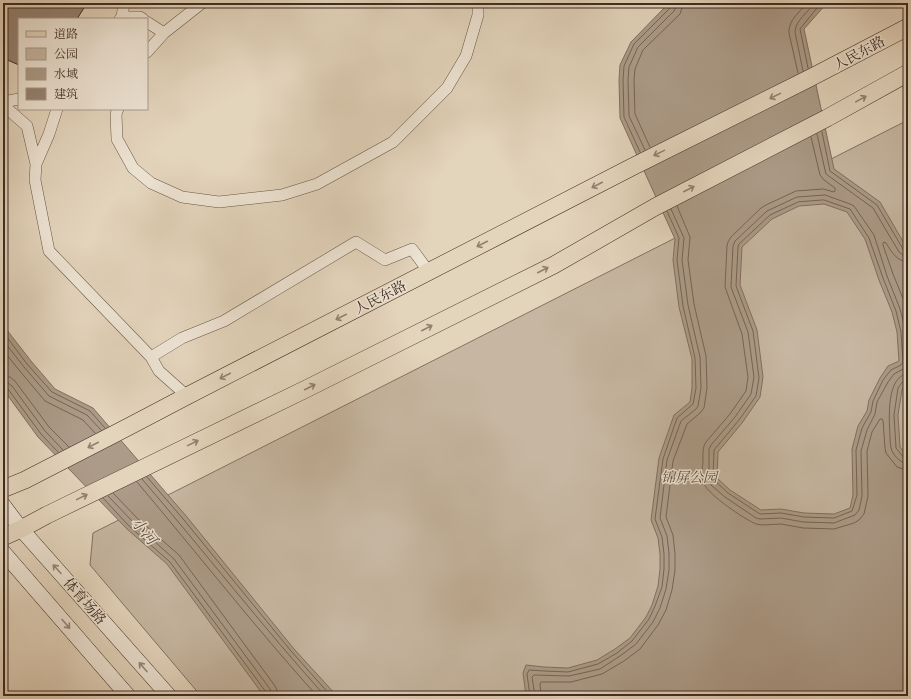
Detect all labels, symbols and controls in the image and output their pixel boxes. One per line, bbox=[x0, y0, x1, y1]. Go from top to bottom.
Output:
legend bbox=[18, 18, 148, 110]
text: 道路 bbox=[54, 25, 78, 42]
street label: 人民东路 bbox=[830, 31, 888, 75]
text: 公园 bbox=[54, 45, 78, 62]
text: 水域 bbox=[54, 65, 78, 82]
text: 建筑 bbox=[54, 85, 78, 102]
one-way arrow bbox=[770, 93, 782, 100]
one-way arrow bbox=[855, 95, 867, 102]
one-way arrow bbox=[653, 150, 665, 158]
one-way arrow bbox=[591, 181, 603, 189]
one-way arrow bbox=[683, 185, 695, 192]
one-way arrow bbox=[476, 241, 488, 249]
one-way arrow bbox=[537, 266, 549, 273]
street label: 人民东路 bbox=[351, 275, 409, 319]
one-way arrow bbox=[335, 313, 347, 321]
one-way arrow bbox=[420, 324, 432, 331]
one-way arrow bbox=[220, 373, 232, 380]
one-way arrow bbox=[304, 382, 316, 390]
one-way arrow bbox=[187, 439, 199, 446]
one-way arrow bbox=[87, 442, 99, 449]
park label: 锦屏公园 bbox=[661, 467, 719, 487]
one-way arrow bbox=[76, 493, 88, 500]
water label: 小河 bbox=[127, 512, 164, 551]
one-way arrow bbox=[52, 564, 62, 574]
street label: 体育场路 bbox=[59, 573, 111, 629]
one-way arrow bbox=[61, 619, 70, 629]
one-way arrow bbox=[139, 662, 148, 672]

